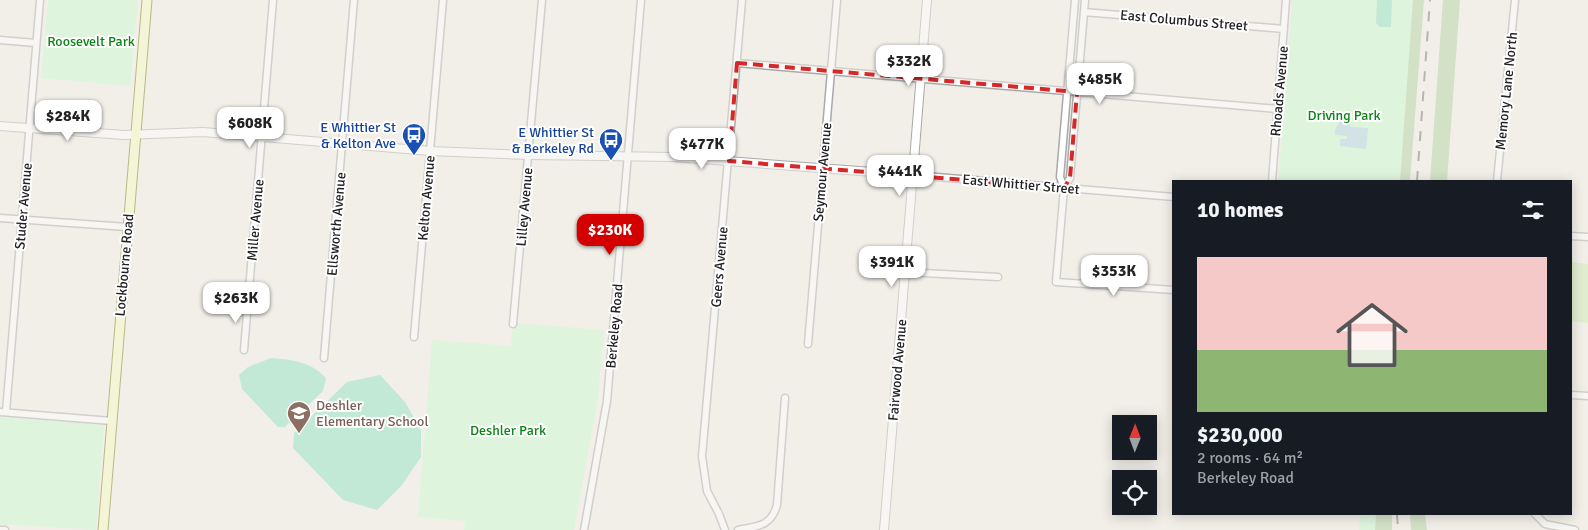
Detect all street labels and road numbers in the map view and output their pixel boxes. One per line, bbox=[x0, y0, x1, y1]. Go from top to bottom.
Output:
street label: East Columbus Street bbox=[1119, 6, 1249, 35]
street label: Memory Lane North bbox=[1492, 31, 1521, 151]
street label: Rhoads Avenue bbox=[1267, 45, 1292, 137]
street label: Seymour Avenue bbox=[810, 122, 835, 222]
street label: Kelton Avenue bbox=[414, 155, 439, 241]
street label: Studer Avenue bbox=[11, 162, 36, 250]
street label: Lilley Avenue bbox=[513, 167, 536, 247]
street label: Ellsworth Avenue bbox=[323, 171, 350, 277]
street label: East Whittier Street bbox=[962, 171, 1080, 198]
street label: Miller Avenue bbox=[243, 178, 268, 262]
street label: Lockbourne Road bbox=[112, 213, 137, 317]
street label: Geers Avenue bbox=[707, 226, 732, 308]
street label: Berkeley Road bbox=[602, 283, 627, 369]
street label: Fairwood Avenue bbox=[885, 319, 910, 422]

